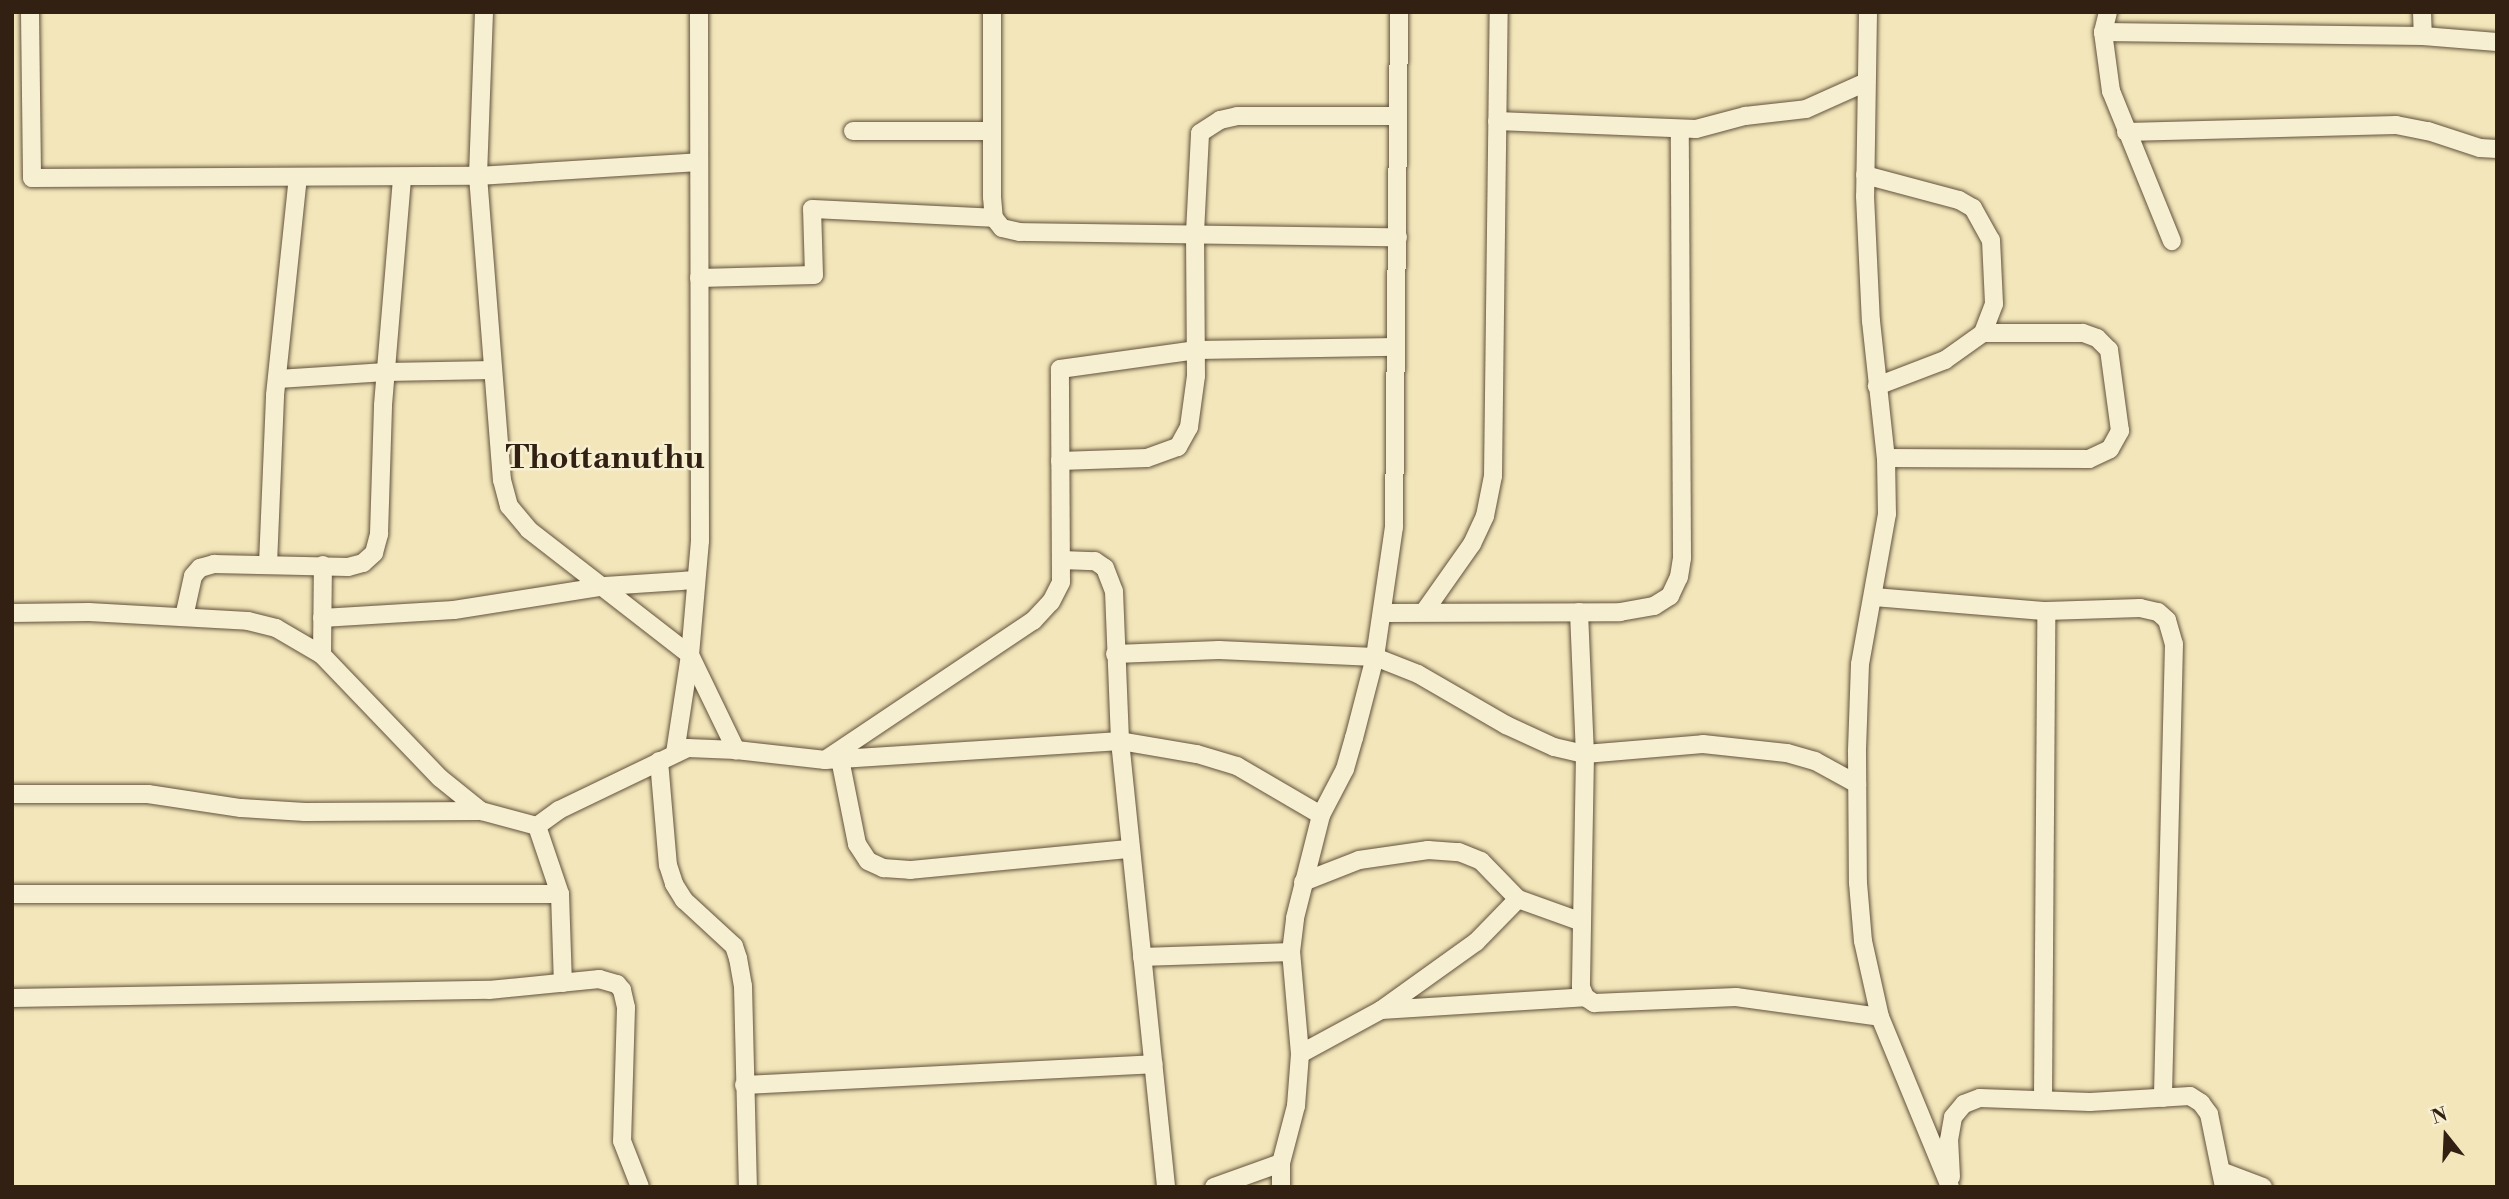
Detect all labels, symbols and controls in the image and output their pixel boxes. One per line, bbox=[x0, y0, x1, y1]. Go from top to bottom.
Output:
district label: Thottanuthu bbox=[506, 439, 704, 479]
north arrow bbox=[2411, 1101, 2481, 1171]
text: N bbox=[2429, 1102, 2450, 1130]

